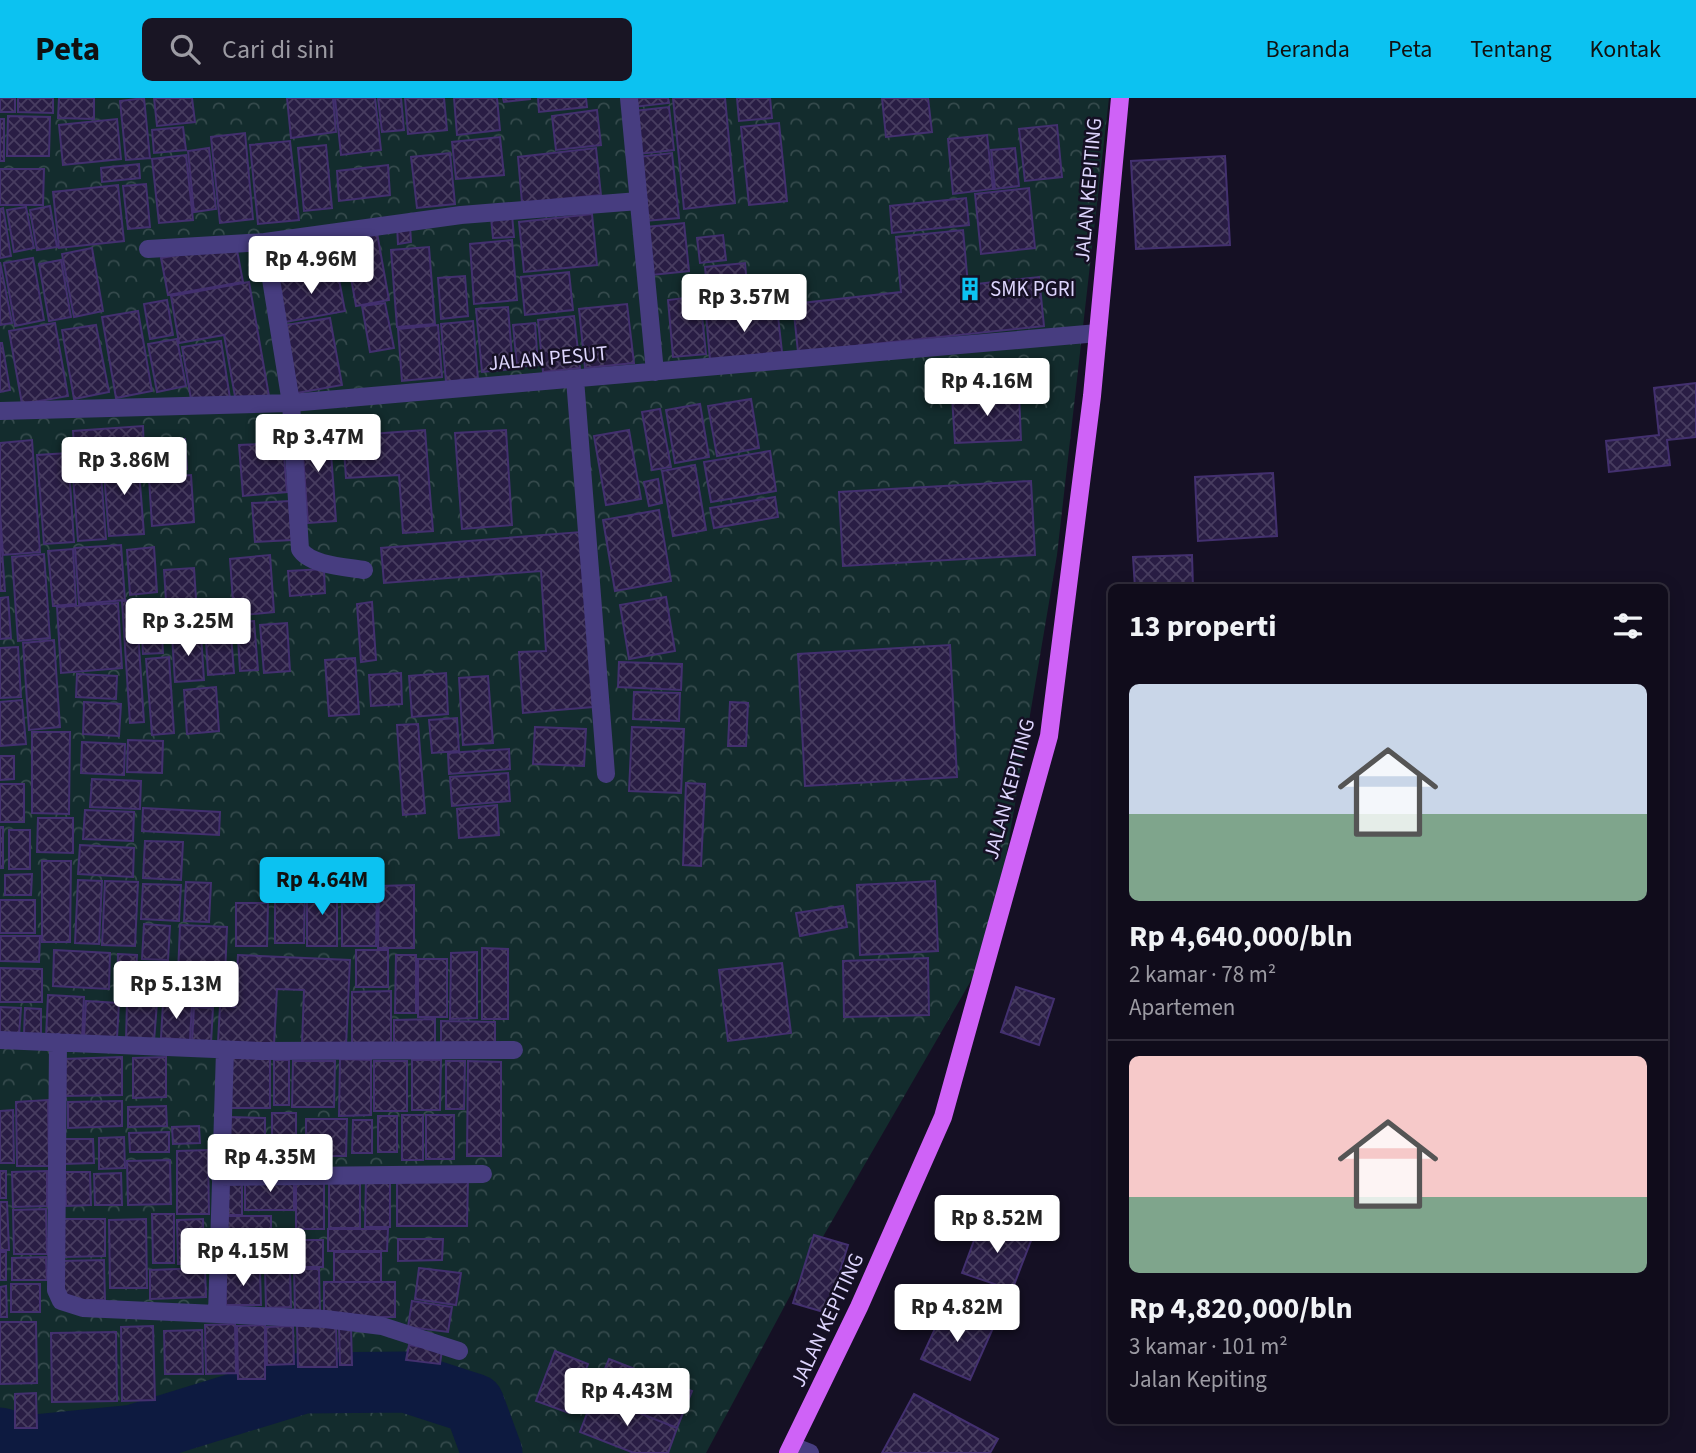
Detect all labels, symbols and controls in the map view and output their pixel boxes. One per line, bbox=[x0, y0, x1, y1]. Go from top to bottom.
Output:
search box bbox=[142, 18, 632, 81]
text: Peta bbox=[35, 26, 100, 73]
icon: search bbox=[166, 30, 204, 68]
text: Cari di sini bbox=[222, 31, 335, 68]
text: Beranda bbox=[1266, 32, 1350, 67]
text: Peta bbox=[1388, 32, 1432, 67]
text: Tentang bbox=[1470, 32, 1552, 67]
text: Kontak bbox=[1590, 32, 1661, 67]
street label: JALAN KEPITING bbox=[1067, 117, 1109, 263]
pin: Rp 4.96M bbox=[239, 236, 383, 296]
text: Rp 4.96M bbox=[265, 242, 357, 275]
pin: Rp 3.57M bbox=[672, 274, 816, 334]
place label: SMK PGRI bbox=[990, 274, 1075, 304]
building icon: SMK PGRI bbox=[956, 275, 984, 303]
text: Rp 3.57M bbox=[698, 280, 790, 313]
street label: JALAN PESUT bbox=[487, 338, 609, 378]
pin: Rp 4.16M bbox=[915, 358, 1059, 418]
text: Rp 4.16M bbox=[941, 364, 1033, 397]
pin: Rp 3.47M bbox=[246, 414, 390, 474]
text: Rp 3.47M bbox=[272, 420, 364, 453]
pin: Rp 3.86M bbox=[52, 438, 196, 497]
text: Rp 3.86M bbox=[78, 443, 170, 476]
pin: Rp 3.25M bbox=[116, 598, 260, 658]
text: Rp 3.25M bbox=[142, 604, 234, 637]
text: 13 properti bbox=[1129, 605, 1277, 648]
icon: filters bbox=[1609, 607, 1647, 645]
street label: JALAN KEPITING bbox=[976, 715, 1042, 863]
icon: home bbox=[1325, 729, 1451, 855]
pin: Rp 4.64M bbox=[250, 858, 394, 917]
text: Rp 4.64M bbox=[276, 863, 368, 896]
text: Rp 4,640,000/bln bbox=[1129, 915, 1353, 958]
text: 2 kamar · 78 m² bbox=[1129, 958, 1276, 991]
pin: Rp 5.13M bbox=[104, 962, 248, 1021]
text: Rp 5.13M bbox=[130, 967, 222, 1000]
text: Apartemen bbox=[1129, 991, 1235, 1024]
icon: home bbox=[1325, 1101, 1451, 1227]
pin: Rp 4.35M bbox=[198, 1134, 342, 1194]
text: Rp 4.35M bbox=[224, 1140, 316, 1173]
pin: Rp 8.52M bbox=[925, 1196, 1069, 1255]
text: Rp 8.52M bbox=[951, 1201, 1043, 1234]
pin: Rp 4.15M bbox=[171, 1228, 315, 1288]
text: Rp 4.15M bbox=[197, 1234, 289, 1267]
street label: JALAN KEPITING bbox=[783, 1248, 871, 1392]
pin: Rp 4.82M bbox=[885, 1284, 1029, 1344]
text: Rp 4,820,000/bln bbox=[1129, 1287, 1353, 1330]
text: Rp 4.82M bbox=[911, 1290, 1003, 1323]
text: 3 kamar · 101 m² bbox=[1129, 1330, 1288, 1363]
text: Jalan Kepiting bbox=[1129, 1363, 1267, 1396]
pin: Rp 4.43M bbox=[555, 1368, 699, 1428]
text: Rp 4.43M bbox=[581, 1374, 673, 1407]

